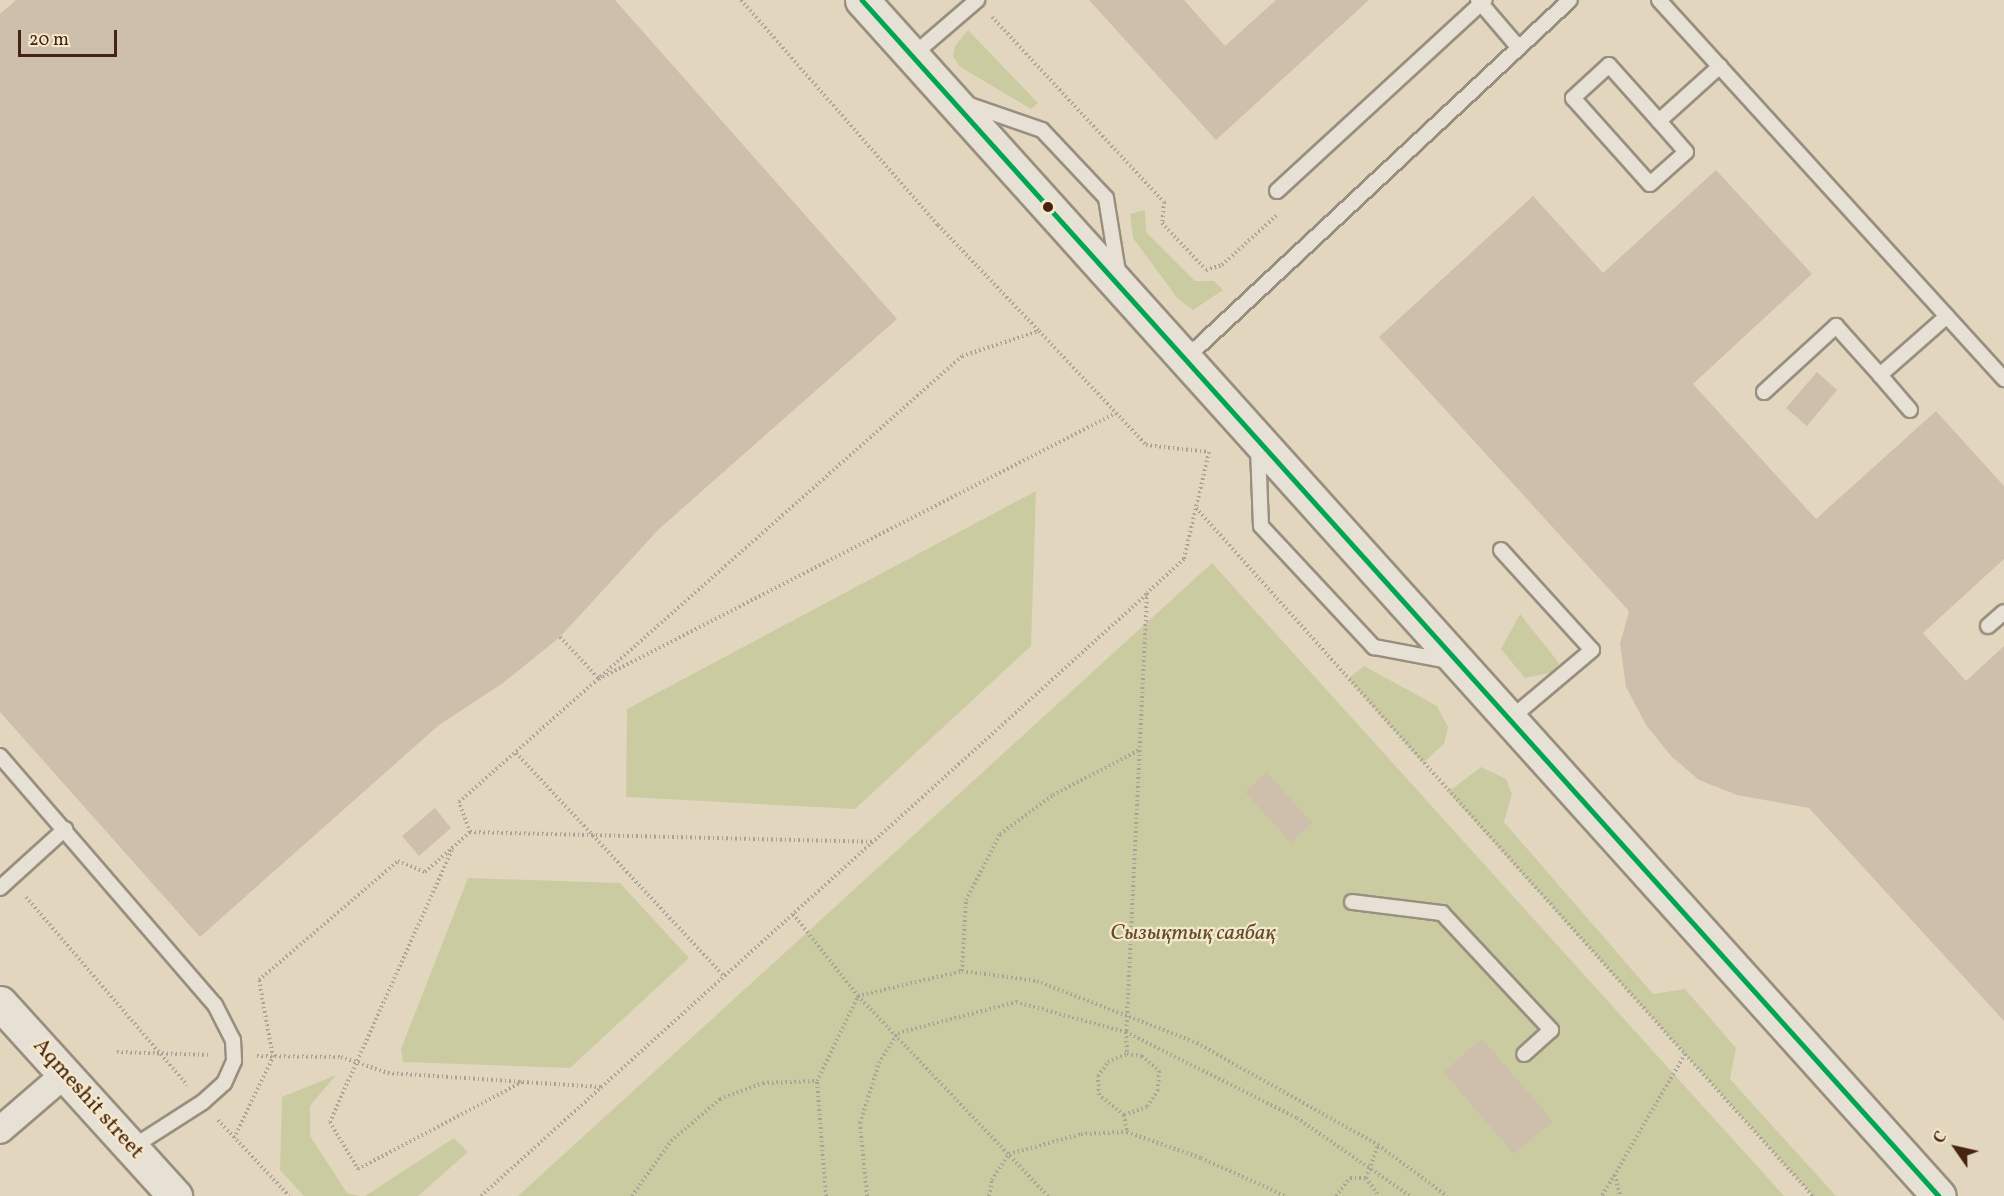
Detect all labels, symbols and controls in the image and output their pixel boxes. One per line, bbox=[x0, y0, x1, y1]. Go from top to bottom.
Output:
scale bar bbox=[21, 18, 120, 56]
text: 20 m bbox=[29, 28, 69, 53]
unlabelled marker bbox=[1042, 201, 1054, 213]
park label: Сызықтық саябақ bbox=[1110, 921, 1276, 947]
street label: Aqmeshit street bbox=[27, 1033, 149, 1165]
north arrow bbox=[1926, 1118, 1986, 1178]
text: С bbox=[1929, 1128, 1953, 1148]

